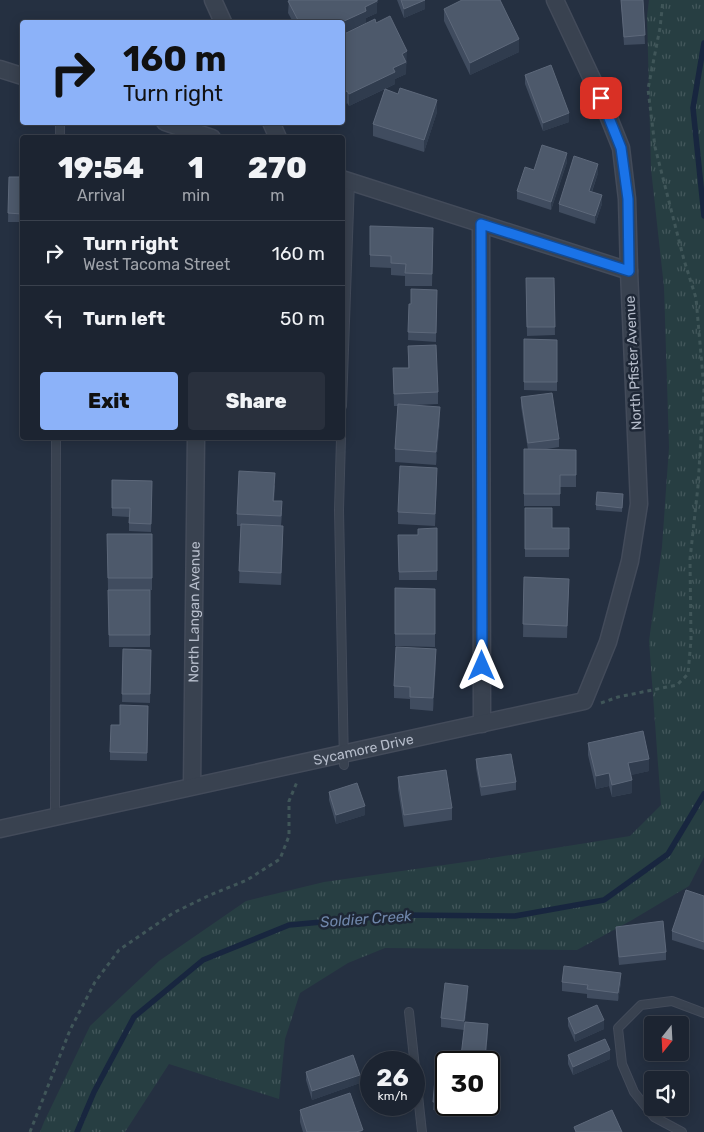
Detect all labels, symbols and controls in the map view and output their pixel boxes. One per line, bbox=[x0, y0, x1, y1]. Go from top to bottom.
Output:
text: 160 m bbox=[123, 38, 227, 80]
icon: right bbox=[40, 40, 105, 105]
pin bbox=[580, 77, 622, 119]
text: Turn right bbox=[123, 80, 223, 107]
icon: arrive bbox=[587, 84, 615, 112]
text: 19:54 bbox=[58, 150, 144, 186]
text: 1 bbox=[188, 150, 204, 186]
text: 270 bbox=[248, 150, 307, 186]
text: Arrival bbox=[77, 186, 125, 205]
text: min bbox=[182, 186, 210, 205]
text: m bbox=[270, 186, 285, 205]
text: Turn right bbox=[83, 232, 178, 255]
icon: right bbox=[40, 239, 68, 267]
text: 160 m bbox=[272, 242, 325, 265]
text: West Tacoma Street bbox=[83, 255, 230, 274]
street label: North Pfister Avenue bbox=[621, 295, 646, 431]
icon: left bbox=[40, 304, 68, 332]
text: Turn left bbox=[83, 307, 165, 330]
text: 50 m bbox=[280, 307, 325, 330]
button: Exit bbox=[40, 372, 178, 430]
button: Share bbox=[188, 372, 325, 430]
street label: North Langan Avenue bbox=[185, 541, 204, 683]
position arrow bbox=[455, 639, 507, 691]
street label: Sycamore Drive bbox=[312, 731, 415, 769]
water label: Soldier Creek bbox=[320, 907, 413, 931]
north arrow bbox=[644, 1016, 689, 1061]
map controls bbox=[644, 1016, 689, 1116]
speed limit sign: 30 bbox=[435, 1051, 500, 1116]
text: 26 bbox=[376, 1063, 409, 1092]
button: sound bbox=[644, 1071, 689, 1116]
text: km/h bbox=[378, 1089, 407, 1103]

